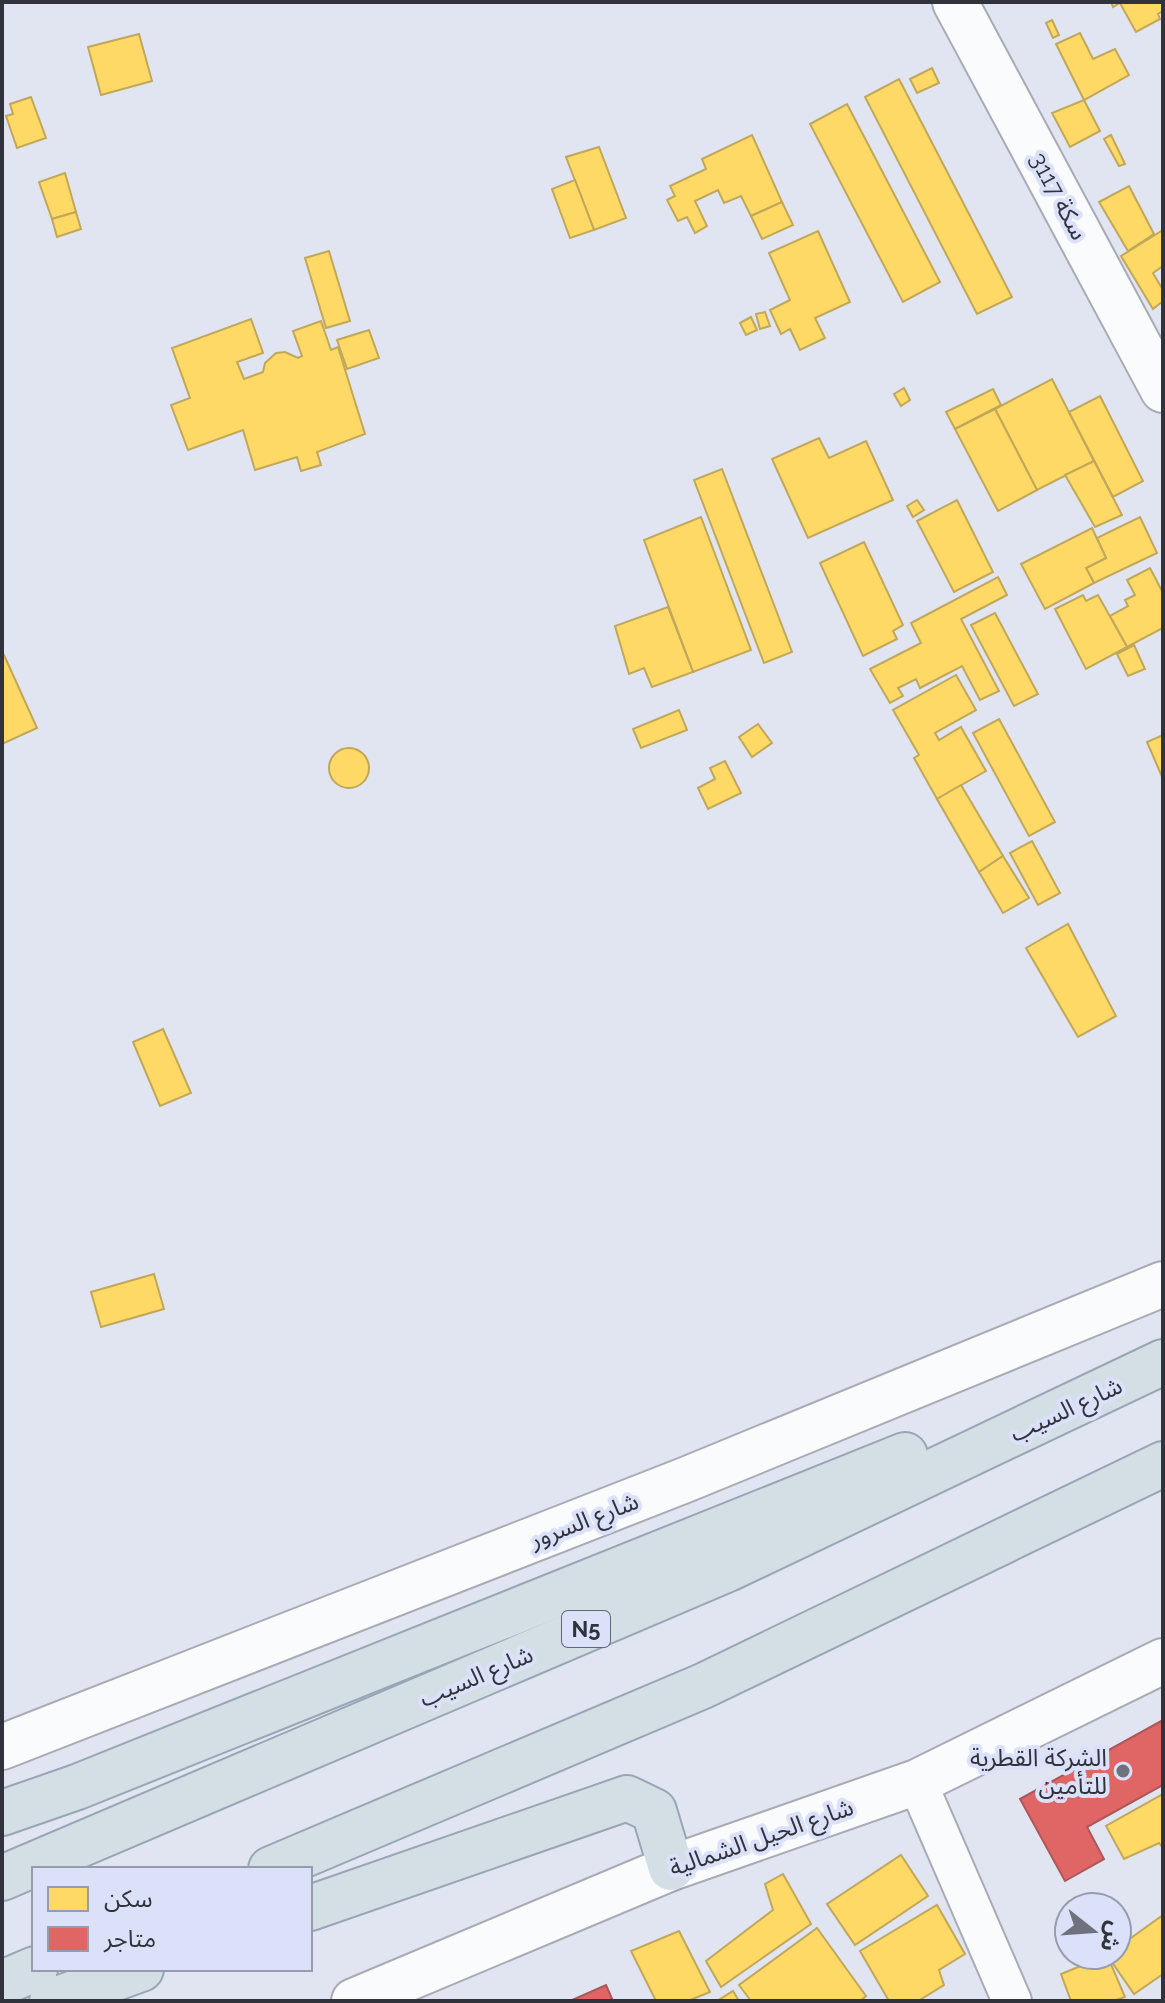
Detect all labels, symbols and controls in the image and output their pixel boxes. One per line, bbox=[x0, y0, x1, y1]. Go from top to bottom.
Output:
street label: سكة 3117 bbox=[1024, 147, 1094, 245]
street label: شارع السيب bbox=[1005, 1370, 1128, 1450]
street label: شارع السرور bbox=[525, 1486, 644, 1557]
road number: N5 bbox=[562, 1611, 610, 1647]
street label: شارع السيب bbox=[415, 1639, 538, 1716]
place label: الشركة القطرية للتأمين bbox=[970, 1743, 1107, 1800]
marker: الشركة القطرية للتأمين bbox=[1114, 1762, 1132, 1780]
street label: شارع الحيل الشمالية bbox=[665, 1792, 858, 1885]
legend bbox=[32, 1867, 312, 1971]
text: سكن bbox=[104, 1884, 153, 1913]
north arrow bbox=[1053, 1891, 1133, 1971]
text: ش bbox=[1095, 1919, 1129, 1955]
text: متاجر bbox=[103, 1924, 156, 1953]

